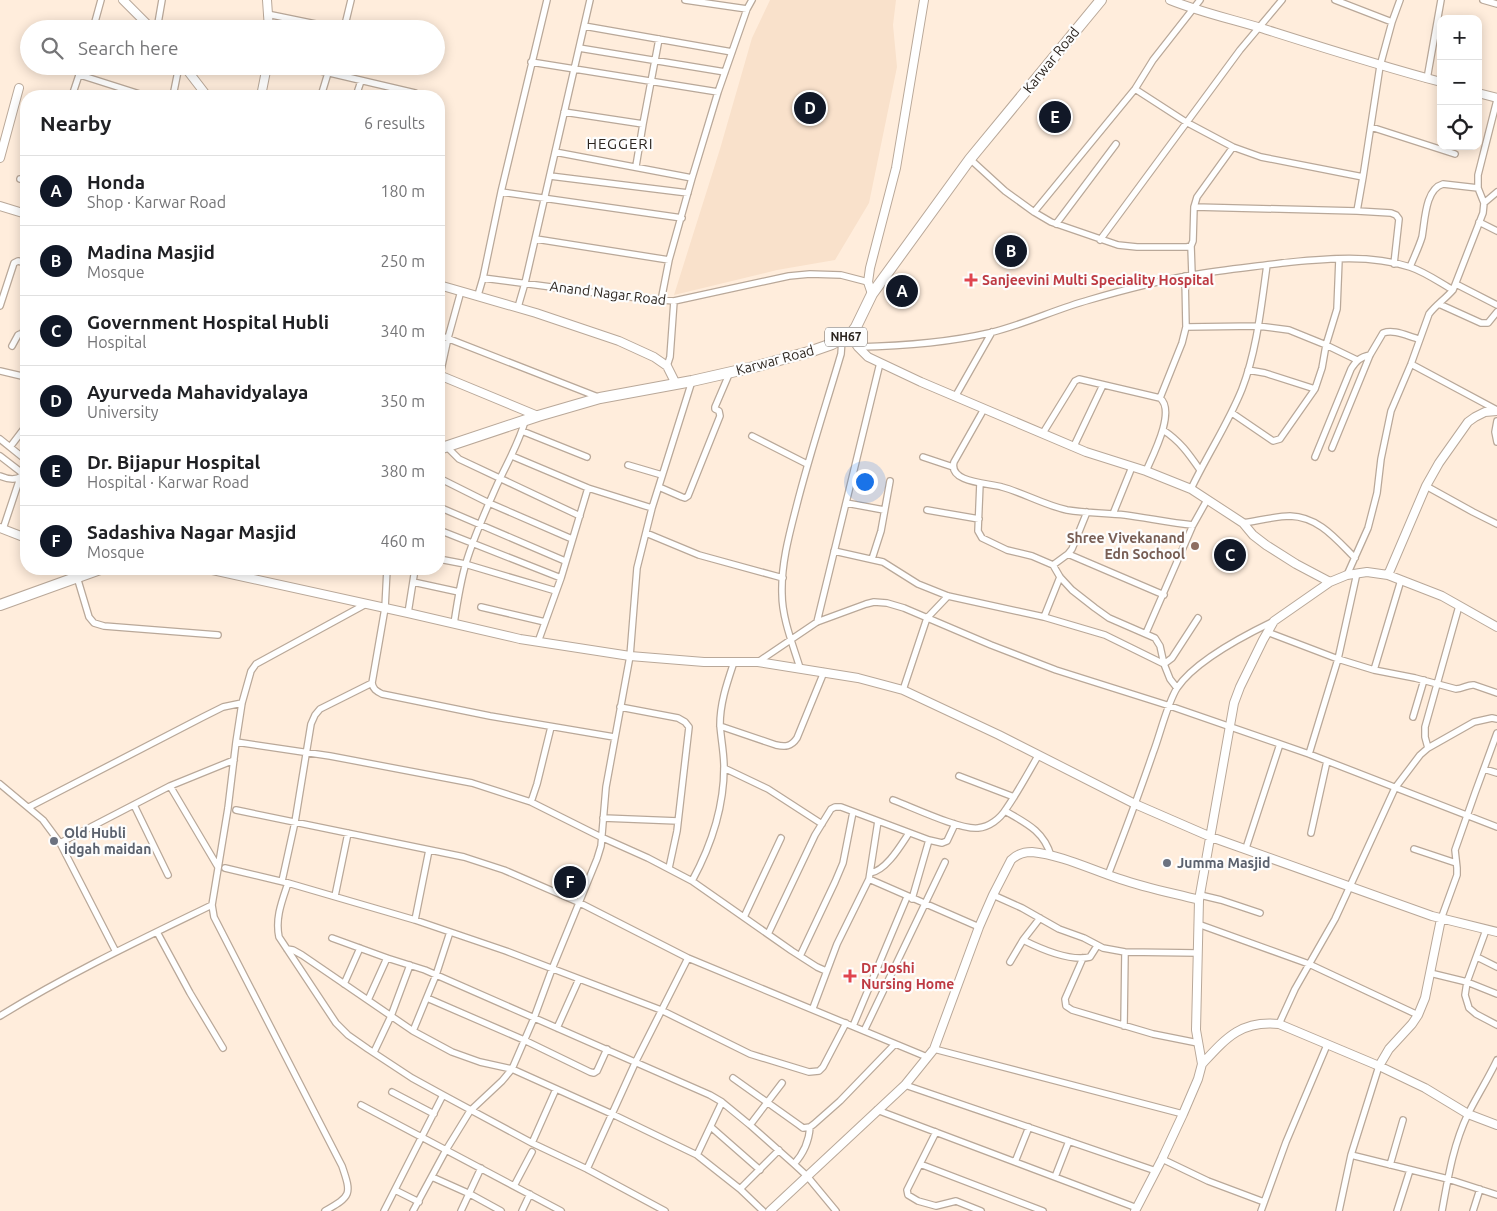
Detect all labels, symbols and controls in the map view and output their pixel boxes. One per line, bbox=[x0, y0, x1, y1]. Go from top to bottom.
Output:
map controls bbox=[1437, 15, 1482, 150]
button: + bbox=[1437, 15, 1482, 60]
search box bbox=[20, 20, 445, 75]
street label: Karwar Road bbox=[1020, 24, 1082, 96]
icon: search bbox=[38, 34, 66, 62]
text: Search here bbox=[78, 37, 178, 59]
button: − bbox=[1437, 60, 1482, 105]
pin: D bbox=[794, 89, 826, 127]
pin: E bbox=[1039, 98, 1071, 136]
button: locate bbox=[1437, 105, 1482, 150]
text: Nearby bbox=[40, 111, 111, 135]
text: 6 results bbox=[364, 114, 425, 132]
district label: HEGGERI bbox=[586, 135, 654, 152]
text: Honda bbox=[87, 171, 145, 193]
text: A bbox=[50, 182, 62, 200]
text: 180 m bbox=[380, 182, 425, 200]
text: Shop · Karwar Road bbox=[87, 193, 226, 211]
pin: B bbox=[995, 232, 1027, 270]
text: Madina Masjid bbox=[87, 241, 215, 263]
text: B bbox=[51, 252, 61, 270]
text: 250 m bbox=[380, 252, 425, 270]
text: Mosque bbox=[87, 263, 145, 281]
pin: A bbox=[886, 272, 918, 310]
place label: Sanjeevini Multi Speciality Hospital bbox=[982, 272, 1214, 288]
marker: Sanjeevini Multi Speciality Hospital bbox=[964, 273, 978, 287]
street label: Anand Nagar Road bbox=[549, 278, 667, 308]
text: Government Hospital Hubli bbox=[87, 311, 329, 333]
text: C bbox=[51, 322, 61, 340]
text: 340 m bbox=[380, 322, 425, 340]
road number: NH67 bbox=[825, 328, 867, 347]
text: Hospital bbox=[87, 333, 146, 351]
street label: Karwar Road bbox=[734, 342, 816, 378]
text: Ayurveda Mahavidyalaya bbox=[87, 381, 308, 403]
text: D bbox=[50, 392, 62, 410]
text: 350 m bbox=[380, 392, 425, 410]
text: University bbox=[87, 403, 158, 421]
text: Dr. Bijapur Hospital bbox=[87, 451, 260, 473]
text: E bbox=[51, 462, 61, 480]
text: 380 m bbox=[380, 462, 425, 480]
your location bbox=[852, 469, 878, 495]
text: Hospital · Karwar Road bbox=[87, 473, 249, 491]
text: Sadashiva Nagar Masjid bbox=[87, 521, 296, 543]
place label: Shree Vivekanand Edn Sochool bbox=[1067, 530, 1185, 562]
text: F bbox=[52, 532, 61, 550]
text: 460 m bbox=[380, 532, 425, 550]
pin: C bbox=[1214, 536, 1246, 574]
marker: Shree Vivekanand Edn Sochool bbox=[1189, 540, 1201, 552]
text: Mosque bbox=[87, 543, 145, 561]
place label: Old Hubli idgah maidan bbox=[64, 825, 151, 857]
marker: Old Hubli idgah maidan bbox=[48, 835, 60, 847]
place label: Jumma Masjid bbox=[1177, 855, 1270, 871]
marker: Jumma Masjid bbox=[1161, 857, 1173, 869]
pin: F bbox=[554, 863, 586, 901]
place label: Dr Joshi Nursing Home bbox=[861, 960, 954, 992]
marker: Dr Joshi Nursing Home bbox=[843, 969, 857, 983]

